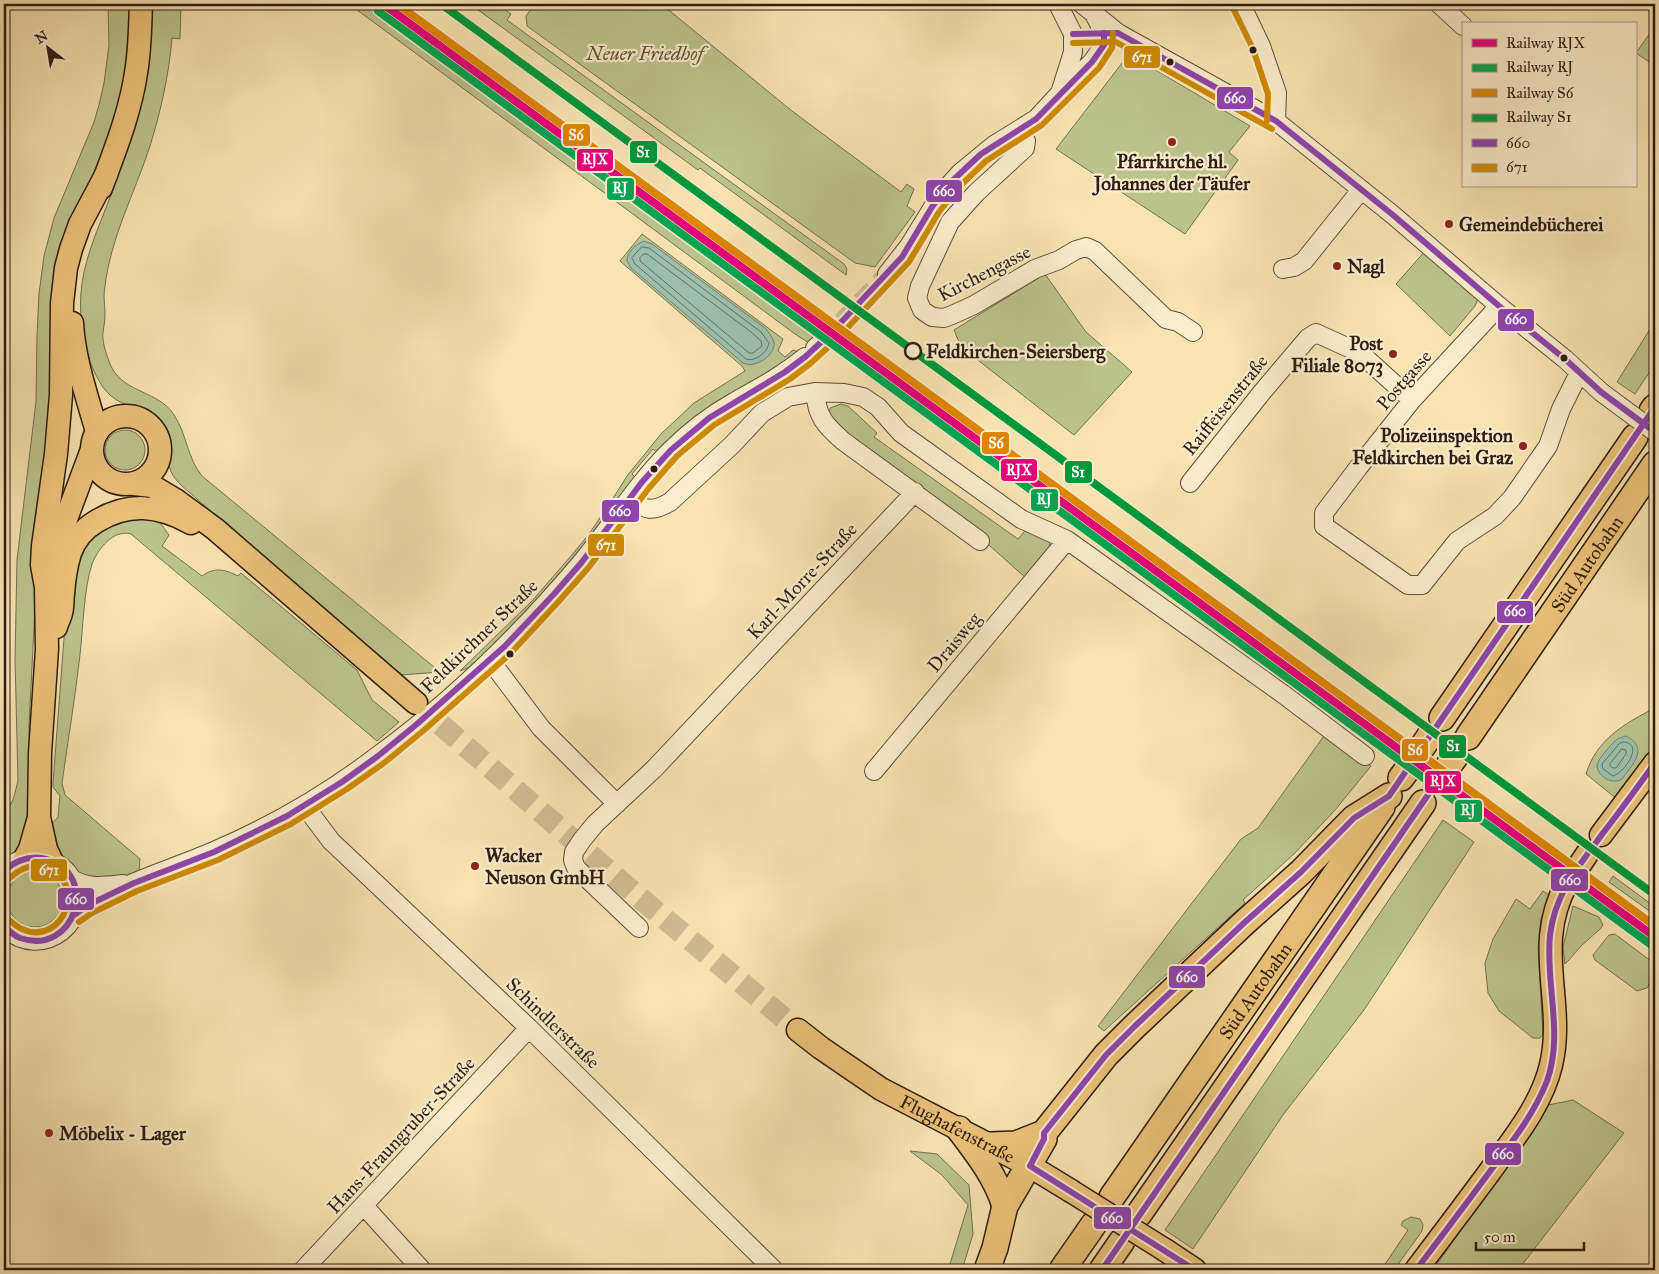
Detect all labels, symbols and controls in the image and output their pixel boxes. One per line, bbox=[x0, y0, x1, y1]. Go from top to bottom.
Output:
north arrow bbox=[22, 22, 72, 72]
legend bbox=[1462, 22, 1636, 188]
text: N bbox=[32, 27, 51, 48]
text: Railway RJX bbox=[1506, 34, 1585, 53]
park label: Neuer Friedhof bbox=[585, 42, 708, 65]
line badge: 671 bbox=[1123, 45, 1161, 69]
unlabelled marker bbox=[1248, 45, 1258, 55]
text: 671 bbox=[1132, 49, 1153, 66]
unlabelled marker bbox=[1165, 57, 1175, 67]
text: Railway RJ bbox=[1506, 58, 1573, 77]
text: Railway S6 bbox=[1506, 84, 1575, 102]
line badge: 660 bbox=[1216, 86, 1254, 110]
text: 660 bbox=[1224, 90, 1246, 107]
text: Railway S1 bbox=[1506, 108, 1572, 126]
line badge: S6 bbox=[562, 123, 591, 147]
text: S6 bbox=[568, 127, 584, 144]
text: 660 bbox=[1506, 134, 1530, 152]
marker: Pfarrkirche hl. Johannes der Täufer bbox=[1166, 136, 1178, 148]
line badge: S1 bbox=[629, 140, 658, 164]
text: S1 bbox=[636, 144, 650, 161]
line badge: RJX bbox=[576, 148, 614, 172]
place label: Pfarrkirche hl. Johannes der Täufer bbox=[1091, 150, 1251, 196]
text: RJX bbox=[582, 151, 608, 169]
text: 671 bbox=[1506, 158, 1528, 176]
line badge: RJ bbox=[606, 177, 635, 201]
line badge: 660 bbox=[925, 179, 963, 203]
text: RJ bbox=[612, 180, 628, 198]
text: 660 bbox=[933, 183, 955, 200]
place label: Gemeindebücherei bbox=[1459, 213, 1604, 236]
marker: Gemeindebücherei bbox=[1443, 218, 1455, 230]
street label: Kirchengasse bbox=[934, 240, 1035, 307]
place label: Nagl bbox=[1347, 255, 1386, 279]
marker: Nagl bbox=[1331, 260, 1343, 272]
line badge: 660 bbox=[1497, 308, 1535, 332]
text: 660 bbox=[1505, 311, 1527, 328]
place label: Post Filiale 8073 bbox=[1291, 332, 1383, 378]
place label: Feldkirchen-Seiersberg bbox=[926, 340, 1106, 364]
marker: Feldkirchen-Seiersberg bbox=[904, 342, 922, 360]
street label: Postgasse bbox=[1372, 345, 1437, 416]
marker: Post Filiale 8073 bbox=[1387, 348, 1399, 360]
street label: Raiffeisenstraße bbox=[1177, 350, 1273, 460]
unlabelled marker bbox=[1559, 353, 1569, 363]
place label: Polizeiinspektion Feldkirchen bei Graz bbox=[1352, 424, 1514, 469]
line badge: S6 bbox=[981, 431, 1010, 455]
text: S6 bbox=[988, 435, 1004, 452]
marker: Polizeiinspektion Feldkirchen bei Graz bbox=[1517, 440, 1529, 452]
line badge: RJX bbox=[1000, 458, 1038, 482]
line badge: S1 bbox=[1064, 460, 1093, 484]
text: RJX bbox=[1006, 462, 1032, 480]
unlabelled marker bbox=[649, 464, 659, 474]
text: S1 bbox=[1071, 464, 1085, 481]
line badge: RJ bbox=[1030, 488, 1059, 512]
text: RJ bbox=[1036, 491, 1052, 509]
line badge: 660 bbox=[601, 499, 640, 523]
text: 660 bbox=[609, 503, 631, 520]
street label: Süd Autobahn bbox=[1546, 511, 1628, 616]
street label: Karl-Morre-Straße bbox=[742, 518, 862, 644]
line badge: 671 bbox=[587, 533, 625, 557]
text: 671 bbox=[596, 537, 617, 554]
street label: Feldkirchner Straße bbox=[416, 574, 542, 698]
line badge: 660 bbox=[1496, 600, 1534, 624]
text: 660 bbox=[1504, 603, 1526, 620]
street label: Draisweg bbox=[922, 607, 987, 677]
unlabelled marker bbox=[505, 649, 515, 659]
line badge: S1 bbox=[1438, 734, 1467, 759]
line badge: S6 bbox=[1401, 738, 1429, 762]
text: S1 bbox=[1446, 738, 1460, 755]
text: S6 bbox=[1407, 742, 1423, 759]
line badge: RJX bbox=[1424, 770, 1462, 794]
text: RJX bbox=[1430, 773, 1456, 791]
line badge: RJ bbox=[1454, 799, 1483, 823]
text: RJ bbox=[1460, 802, 1476, 820]
place label: Wacker Neuson GmbH bbox=[485, 844, 606, 889]
line badge: 671 bbox=[30, 858, 68, 882]
marker: Wacker Neuson GmbH bbox=[469, 860, 481, 872]
text: 671 bbox=[39, 862, 60, 879]
line badge: 660 bbox=[1550, 868, 1589, 892]
text: 660 bbox=[1559, 872, 1581, 889]
line badge: 660 bbox=[57, 887, 95, 911]
text: 660 bbox=[65, 891, 87, 908]
street label: Süd Autobahn bbox=[1214, 938, 1296, 1043]
line badge: 660 bbox=[1168, 965, 1206, 989]
text: 660 bbox=[1176, 969, 1198, 986]
street label: Schindlerstraße bbox=[501, 973, 605, 1073]
street label: Hans-Fraungruber-Straße bbox=[322, 1052, 480, 1219]
street label: Flughafenstraße bbox=[896, 1089, 1019, 1168]
place label: Möbelix - Lager bbox=[59, 1122, 187, 1146]
marker: Möbelix - Lager bbox=[43, 1127, 55, 1139]
line badge: 660 bbox=[1484, 1142, 1522, 1166]
text: 660 bbox=[1492, 1146, 1514, 1163]
line badge: 660 bbox=[1093, 1206, 1132, 1230]
text: 660 bbox=[1101, 1210, 1123, 1227]
scale bar bbox=[1476, 1219, 1584, 1251]
text: 50 m bbox=[1484, 1228, 1516, 1246]

